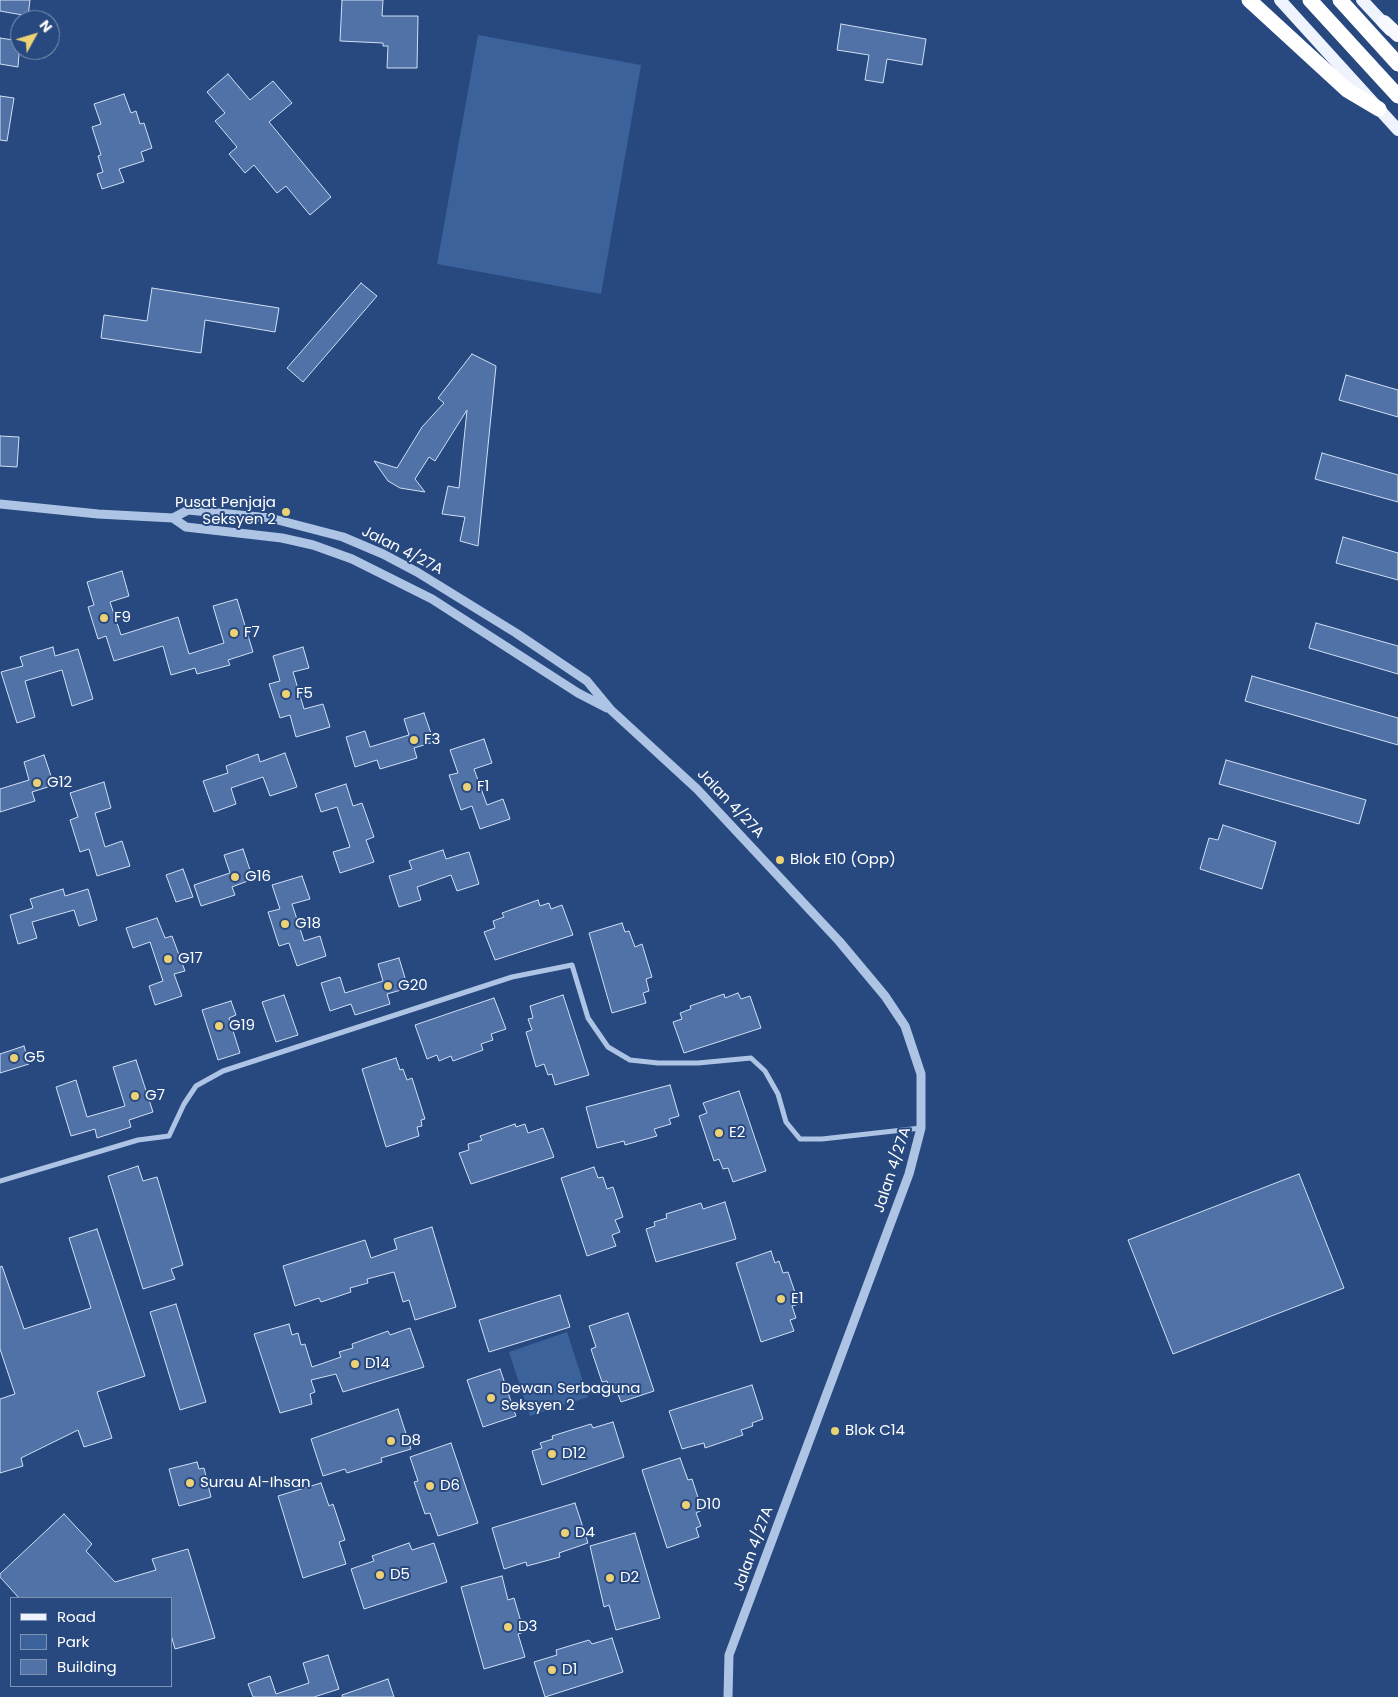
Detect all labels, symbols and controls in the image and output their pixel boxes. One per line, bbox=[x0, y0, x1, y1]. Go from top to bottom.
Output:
north arrow bbox=[10, 10, 60, 60]
text: N bbox=[35, 16, 57, 37]
place label: Pusat Penjaja Seksyen 2 bbox=[175, 494, 276, 529]
marker: Pusat Penjaja Seksyen 2 bbox=[280, 506, 292, 518]
street label: Jalan 4/27A bbox=[358, 523, 446, 579]
place label: F9 bbox=[114, 609, 131, 627]
marker: F9 bbox=[98, 612, 110, 624]
place label: F7 bbox=[244, 624, 260, 642]
marker: F7 bbox=[228, 627, 240, 639]
place label: F5 bbox=[296, 685, 313, 703]
marker: F5 bbox=[280, 688, 292, 700]
place label: F3 bbox=[424, 731, 440, 749]
marker: F3 bbox=[408, 734, 420, 746]
street label: Jalan 4/27A bbox=[693, 766, 767, 842]
place label: G12 bbox=[47, 774, 72, 792]
marker: G12 bbox=[31, 777, 43, 789]
place label: F1 bbox=[477, 778, 489, 796]
marker: F1 bbox=[461, 781, 473, 793]
place label: Blok E10 (Opp) bbox=[790, 851, 896, 869]
marker: Blok E10 (Opp) bbox=[774, 854, 786, 866]
place label: G16 bbox=[245, 868, 271, 886]
marker: G16 bbox=[229, 871, 241, 883]
place label: G18 bbox=[295, 915, 321, 933]
marker: G18 bbox=[279, 918, 291, 930]
place label: G17 bbox=[178, 950, 203, 968]
marker: G17 bbox=[162, 953, 174, 965]
place label: G20 bbox=[398, 977, 428, 995]
marker: G20 bbox=[382, 980, 394, 992]
place label: G19 bbox=[229, 1017, 255, 1035]
marker: G19 bbox=[213, 1020, 225, 1032]
place label: G5 bbox=[24, 1049, 45, 1067]
marker: G5 bbox=[8, 1052, 20, 1064]
place label: G7 bbox=[145, 1087, 165, 1105]
marker: G7 bbox=[129, 1090, 141, 1102]
place label: E2 bbox=[729, 1124, 745, 1142]
street label: Jalan 4/27A bbox=[871, 1125, 915, 1215]
marker: E2 bbox=[713, 1127, 725, 1139]
place label: E1 bbox=[791, 1290, 803, 1308]
marker: E1 bbox=[775, 1293, 787, 1305]
place label: D14 bbox=[365, 1355, 390, 1373]
marker: D14 bbox=[349, 1358, 361, 1370]
place label: Dewan Serbaguna Seksyen 2 bbox=[501, 1380, 640, 1415]
marker: Dewan Serbaguna Seksyen 2 bbox=[485, 1392, 497, 1404]
place label: Blok C14 bbox=[845, 1422, 905, 1440]
marker: Blok C14 bbox=[829, 1425, 841, 1437]
place label: D8 bbox=[401, 1432, 421, 1450]
marker: D8 bbox=[385, 1435, 397, 1447]
place label: D12 bbox=[562, 1445, 586, 1463]
marker: D12 bbox=[546, 1448, 558, 1460]
place label: Surau Al-Ihsan bbox=[200, 1474, 311, 1492]
marker: Surau Al-Ihsan bbox=[184, 1477, 196, 1489]
place label: D6 bbox=[440, 1477, 460, 1495]
marker: D6 bbox=[424, 1480, 436, 1492]
place label: D10 bbox=[696, 1496, 721, 1514]
marker: D10 bbox=[680, 1499, 692, 1511]
street label: Jalan 4/27A bbox=[730, 1504, 778, 1594]
place label: D4 bbox=[575, 1524, 595, 1542]
marker: D4 bbox=[559, 1527, 571, 1539]
place label: D5 bbox=[390, 1566, 410, 1584]
marker: D5 bbox=[374, 1569, 386, 1581]
place label: D2 bbox=[620, 1569, 639, 1587]
marker: D2 bbox=[604, 1572, 616, 1584]
legend bbox=[10, 1597, 172, 1687]
text: Road bbox=[57, 1606, 96, 1627]
place label: D3 bbox=[518, 1618, 537, 1636]
marker: D3 bbox=[502, 1621, 514, 1633]
text: Park bbox=[57, 1631, 89, 1652]
text: Building bbox=[57, 1656, 117, 1677]
place label: D1 bbox=[562, 1661, 577, 1679]
marker: D1 bbox=[546, 1664, 558, 1676]

